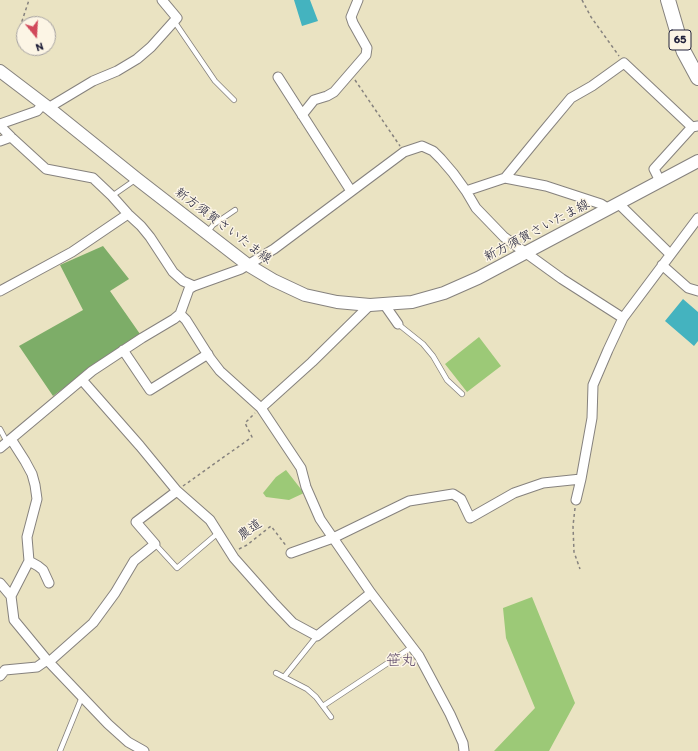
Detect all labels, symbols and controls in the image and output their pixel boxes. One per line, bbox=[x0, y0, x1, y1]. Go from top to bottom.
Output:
north arrow bbox=[16, 16, 56, 56]
road number: 65 bbox=[669, 30, 691, 50]
text: N bbox=[34, 40, 45, 54]
street label: 新方須賀さいたま線 bbox=[172, 185, 274, 267]
street label: 新方須賀さいたま線 bbox=[482, 197, 592, 265]
street label: 農道 bbox=[235, 516, 265, 544]
district label: 笹丸 bbox=[386, 652, 416, 670]

